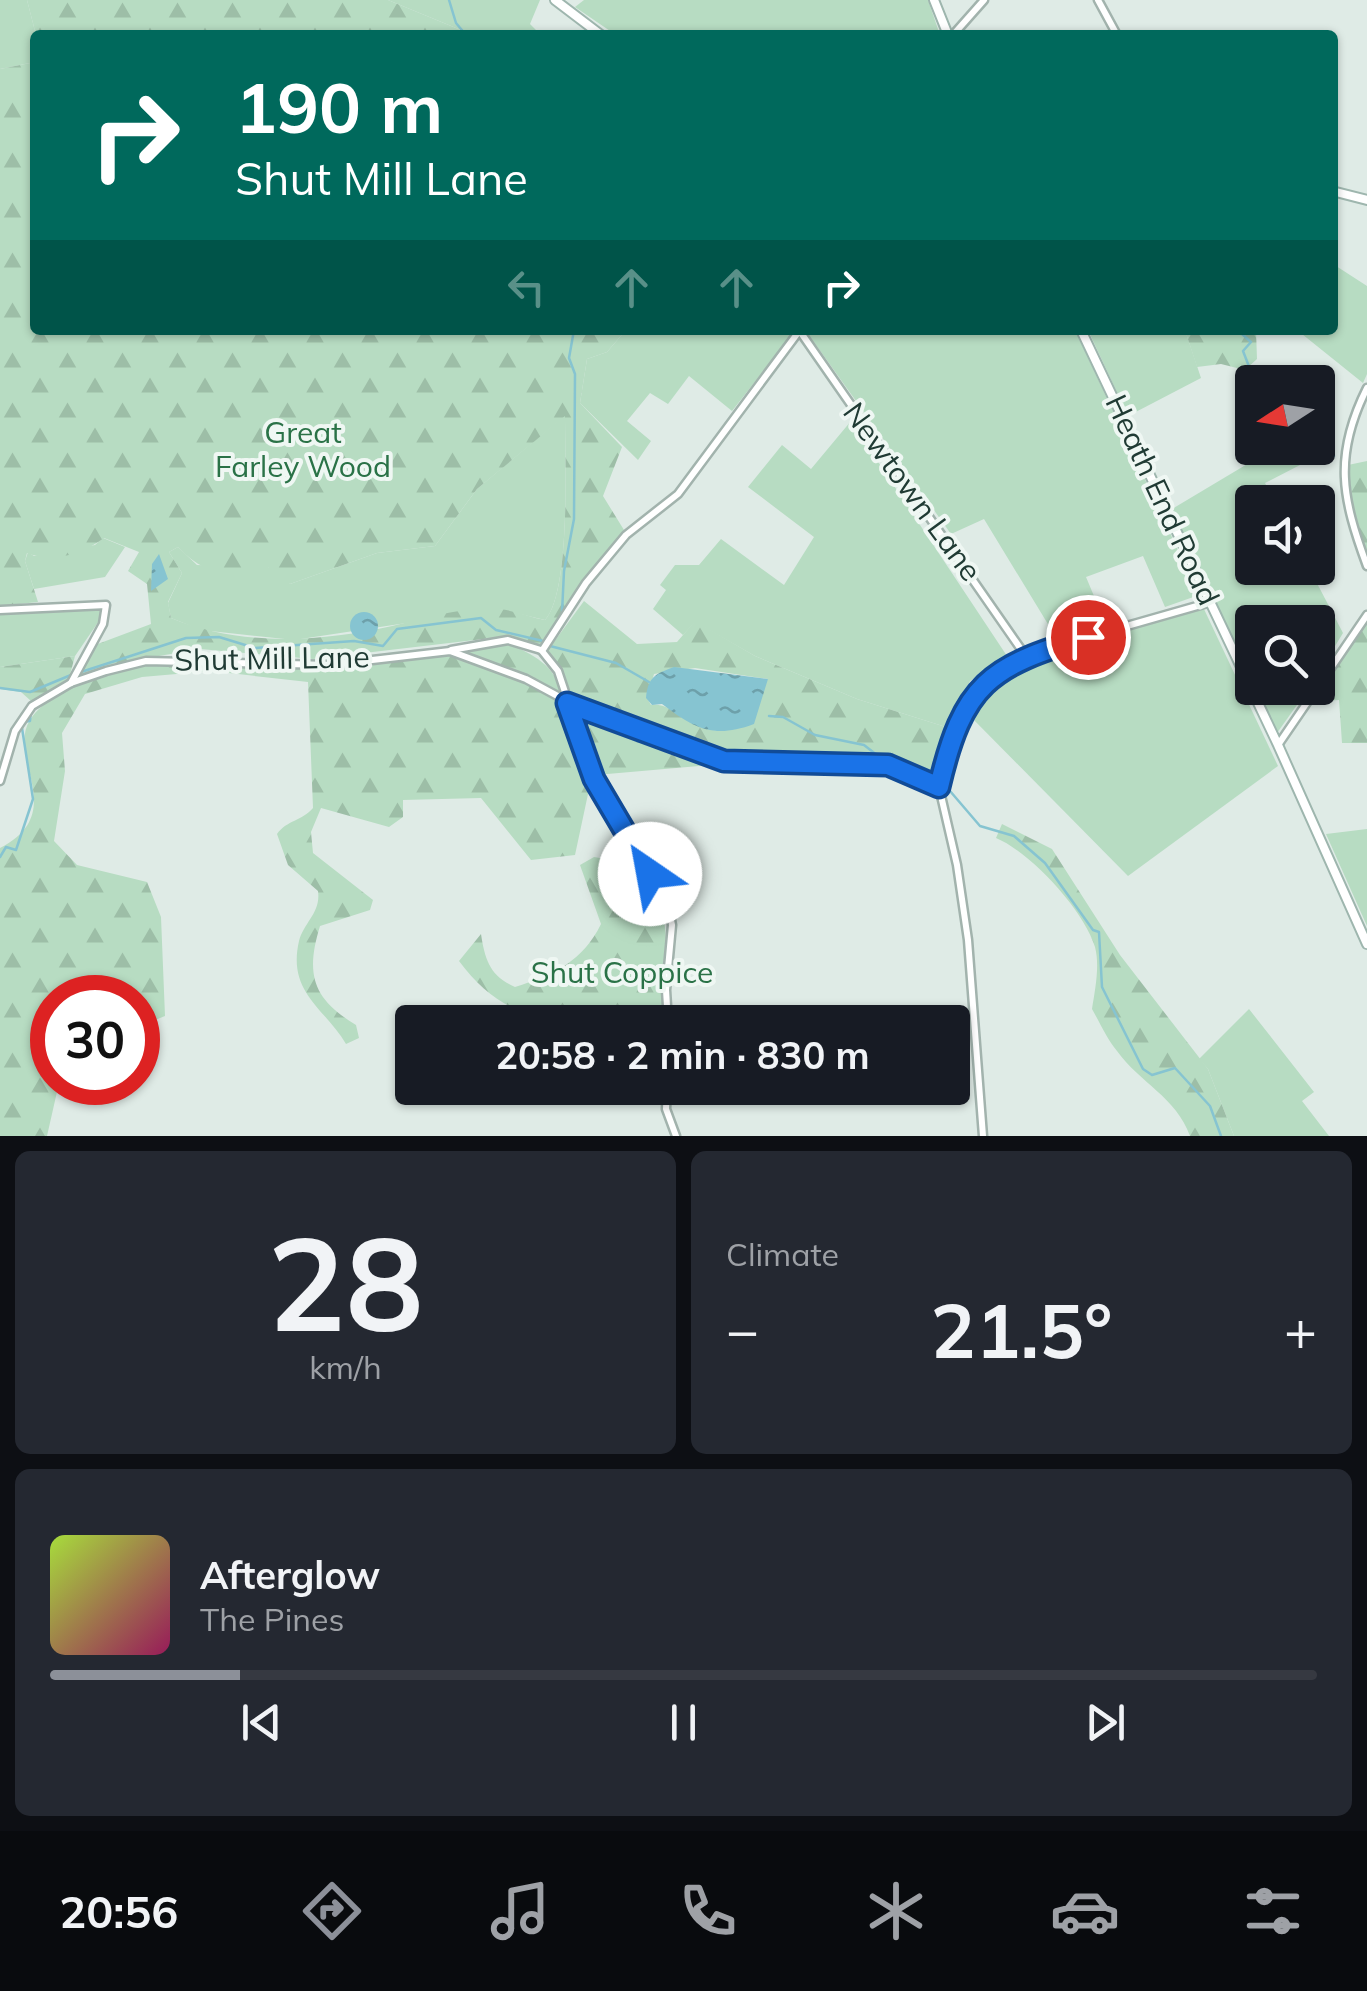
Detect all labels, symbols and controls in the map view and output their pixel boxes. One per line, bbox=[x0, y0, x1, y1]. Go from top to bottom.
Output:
text: 190 m bbox=[235, 63, 443, 151]
icon: right bbox=[70, 70, 200, 200]
text: Shut Mill Lane bbox=[235, 150, 528, 206]
icon: left bbox=[499, 260, 554, 315]
icon: ahead bbox=[604, 260, 659, 315]
icon: ahead bbox=[709, 260, 764, 315]
icon: right bbox=[814, 260, 869, 315]
north arrow bbox=[1235, 365, 1335, 465]
map controls bbox=[1235, 365, 1335, 705]
street label: Heath End Road bbox=[1098, 388, 1228, 611]
street label: Newtown Lane bbox=[835, 395, 990, 588]
park label: Great Farley Wood bbox=[215, 413, 391, 485]
button: sound bbox=[1235, 485, 1335, 585]
pin bbox=[1046, 595, 1131, 680]
button: search bbox=[1235, 605, 1335, 705]
icon: arrive bbox=[1061, 610, 1116, 665]
street label: Shut Mill Lane bbox=[174, 637, 370, 679]
position arrow bbox=[598, 822, 702, 926]
park label: Shut Coppice bbox=[531, 953, 713, 991]
speed limit sign: 30 bbox=[30, 975, 160, 1105]
text: 20:58 · 2 min · 830 m bbox=[495, 1031, 870, 1079]
text: 28 bbox=[267, 1200, 424, 1364]
text: Climate bbox=[726, 1234, 839, 1274]
text: 21.5° bbox=[930, 1283, 1113, 1377]
text: − bbox=[726, 1295, 759, 1364]
text: + bbox=[1284, 1295, 1317, 1364]
text: km/h bbox=[309, 1347, 382, 1387]
text: Afterglow bbox=[200, 1551, 380, 1599]
text: The Pines bbox=[200, 1599, 344, 1639]
icon: previous bbox=[234, 1695, 289, 1750]
icon: pause bbox=[656, 1695, 711, 1750]
icon: next bbox=[1078, 1695, 1133, 1750]
icon: directions bbox=[297, 1876, 367, 1946]
icon: music bbox=[485, 1876, 555, 1946]
icon: phone bbox=[673, 1876, 743, 1946]
icon: climate bbox=[861, 1876, 931, 1946]
icon: car bbox=[1050, 1876, 1120, 1946]
icon: filters bbox=[1238, 1876, 1308, 1946]
text: 20:56 bbox=[59, 1883, 178, 1939]

